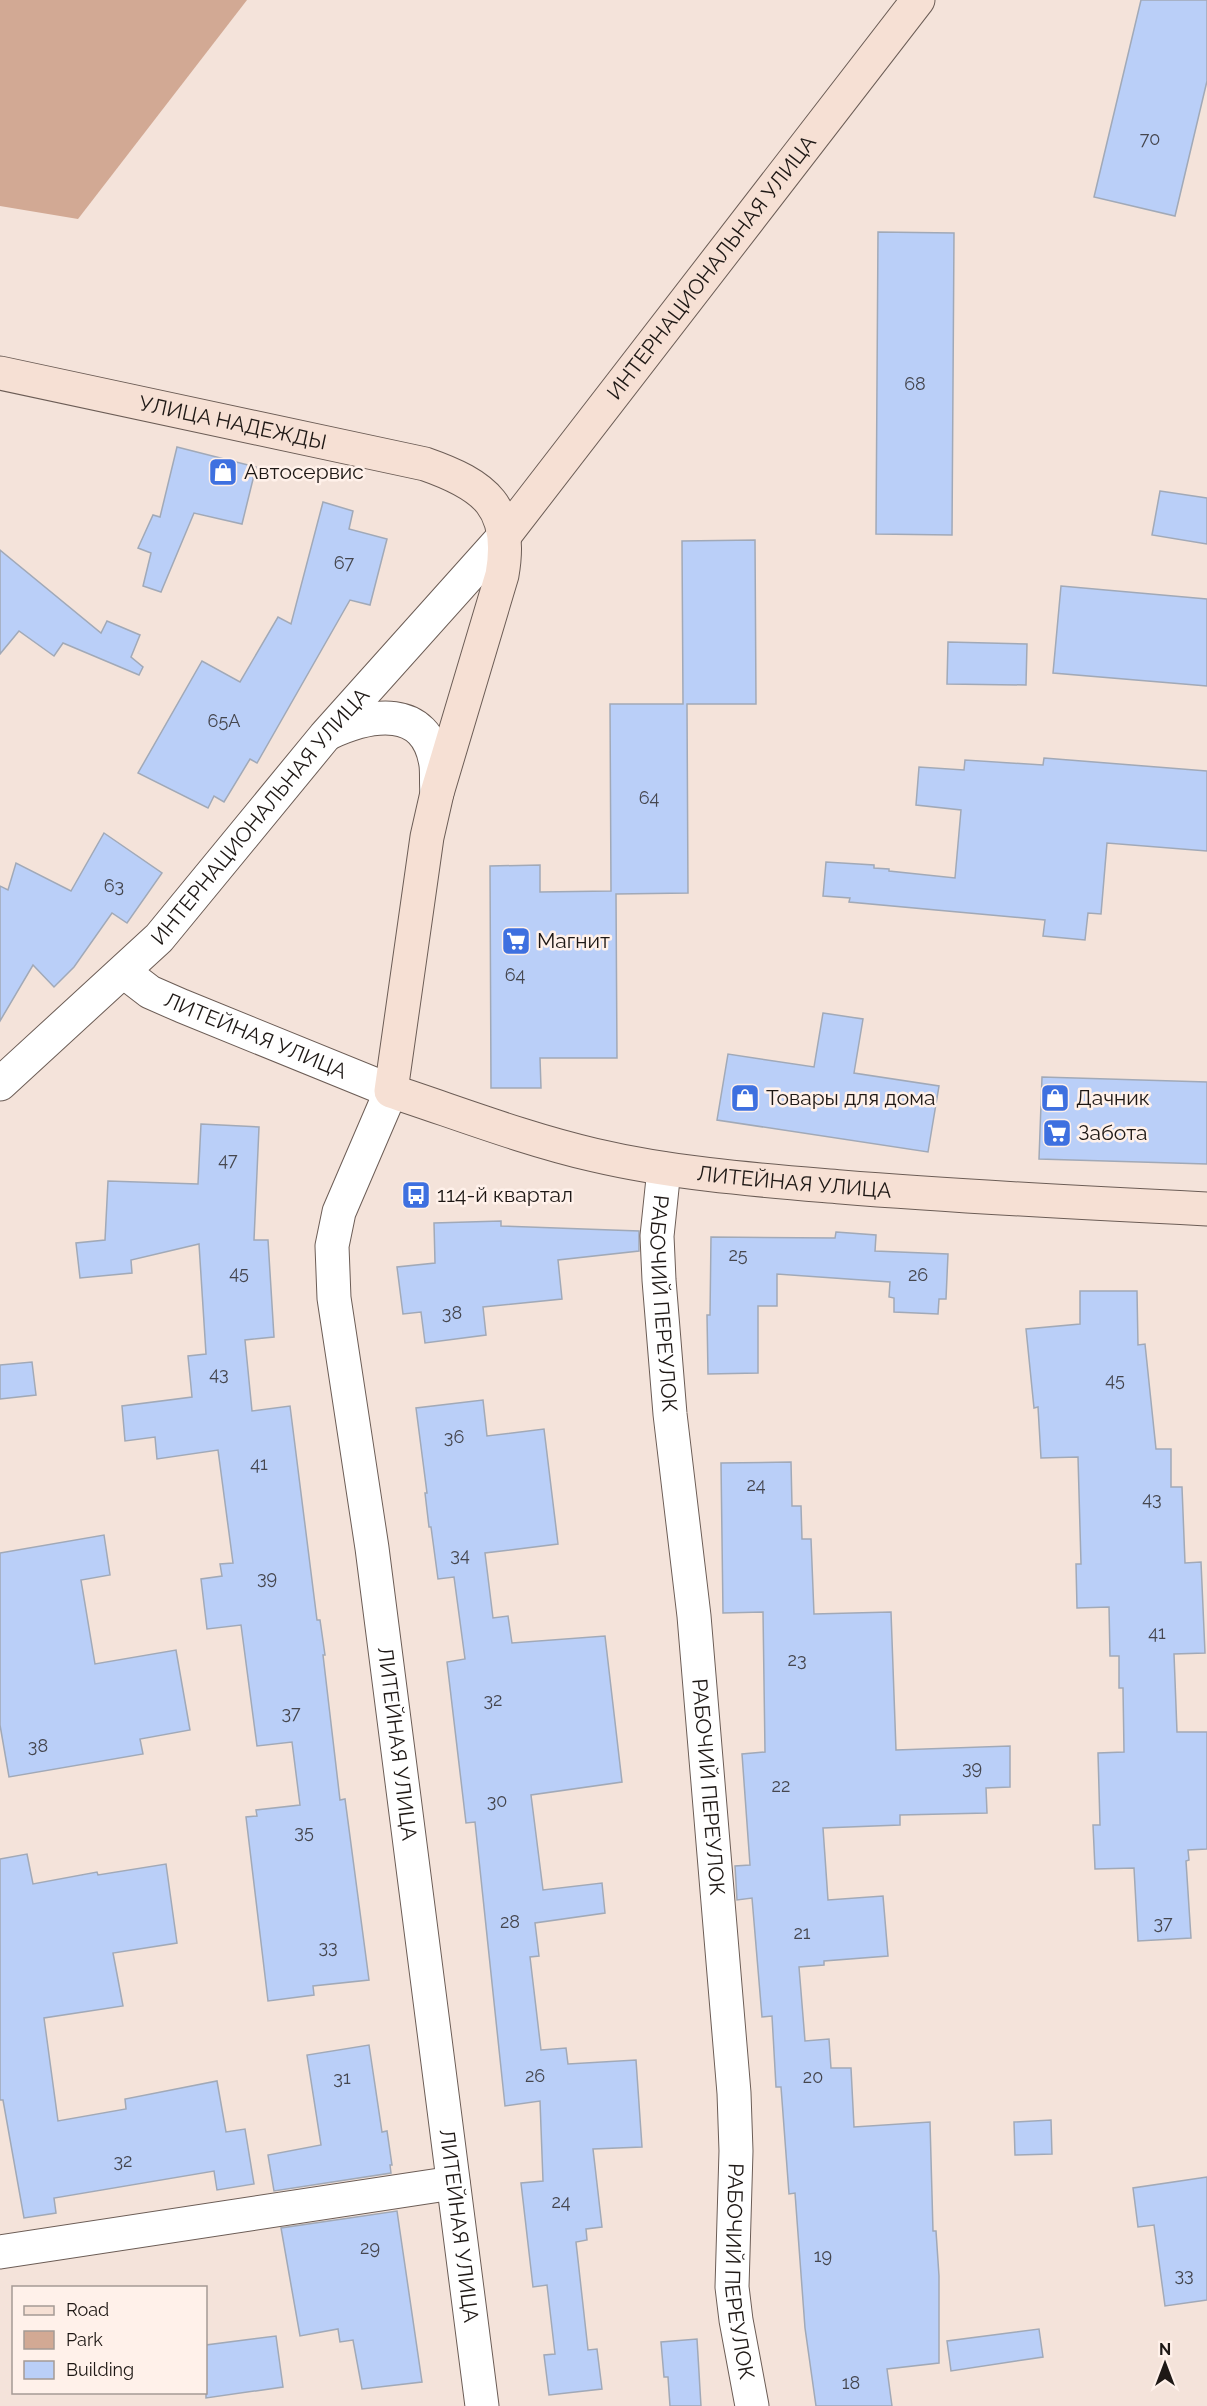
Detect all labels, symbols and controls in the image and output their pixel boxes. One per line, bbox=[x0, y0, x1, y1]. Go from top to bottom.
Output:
house number: 70 bbox=[1140, 128, 1160, 149]
street label: ИНТЕРНАЦИОНАЛЬНАЯ УЛИЦА bbox=[601, 130, 821, 404]
house number: 68 bbox=[904, 373, 926, 394]
street label: УЛИЦА НАДЕЖДЫ bbox=[137, 390, 329, 455]
shop icon: Автосервис bbox=[207, 456, 239, 488]
place label: Автосервис bbox=[244, 459, 364, 484]
house number: 67 bbox=[334, 552, 355, 573]
street label: ИНТЕРНАЦИОНАЛЬНАЯ УЛИЦА bbox=[146, 682, 374, 950]
house number: 65А bbox=[208, 710, 240, 731]
house number: 64 bbox=[639, 787, 660, 808]
house number: 63 bbox=[104, 875, 124, 896]
supermarket icon: Магнит bbox=[500, 925, 532, 957]
place label: Магнит bbox=[537, 928, 610, 953]
house number: 64 bbox=[505, 964, 526, 985]
street label: ЛИТЕЙНАЯ УЛИЦА bbox=[160, 987, 351, 1084]
shop icon: Товары для дома bbox=[729, 1082, 761, 1114]
shop icon: Дачник bbox=[1039, 1082, 1071, 1114]
place label: Товары для дома bbox=[766, 1085, 935, 1110]
place label: Дачник bbox=[1076, 1085, 1150, 1110]
supermarket icon: Забота bbox=[1041, 1117, 1073, 1149]
place label: Забота bbox=[1078, 1120, 1148, 1145]
house number: 47 bbox=[218, 1149, 238, 1170]
street label: ЛИТЕЙНАЯ УЛИЦА bbox=[696, 1160, 892, 1203]
bus stop icon: 114-й квартал bbox=[400, 1179, 432, 1211]
place label: 114-й квартал bbox=[437, 1182, 573, 1207]
street label: РАБОЧИЙ ПЕРЕУЛОК bbox=[645, 1194, 683, 1413]
house number: 25 bbox=[728, 1244, 748, 1265]
house number: 45 bbox=[229, 1262, 249, 1283]
house number: 26 bbox=[908, 1264, 928, 1285]
house number: 38 bbox=[442, 1302, 462, 1323]
house number: 43 bbox=[209, 1363, 229, 1384]
house number: 45 bbox=[1105, 1369, 1125, 1390]
house number: 36 bbox=[444, 1426, 464, 1447]
house number: 41 bbox=[250, 1453, 268, 1474]
house number: 24 bbox=[746, 1474, 766, 1495]
house number: 43 bbox=[1142, 1488, 1162, 1509]
house number: 34 bbox=[450, 1544, 470, 1565]
house number: 39 bbox=[257, 1567, 277, 1588]
house number: 41 bbox=[1148, 1622, 1166, 1643]
street label: ЛИТЕЙНАЯ УЛИЦА bbox=[373, 1645, 422, 1842]
house number: 23 bbox=[788, 1649, 807, 1670]
street label: РАБОЧИЙ ПЕРЕУЛОК bbox=[687, 1678, 730, 1897]
house number: 32 bbox=[484, 1689, 503, 1710]
house number: 37 bbox=[281, 1702, 301, 1723]
house number: 38 bbox=[28, 1735, 48, 1756]
house number: 39 bbox=[962, 1757, 982, 1778]
house number: 22 bbox=[772, 1775, 790, 1796]
house number: 30 bbox=[487, 1790, 507, 1811]
house number: 35 bbox=[294, 1821, 314, 1842]
house number: 28 bbox=[500, 1911, 520, 1932]
house number: 37 bbox=[1153, 1912, 1173, 1933]
house number: 21 bbox=[793, 1922, 811, 1943]
house number: 33 bbox=[318, 1936, 338, 1957]
house number: 26 bbox=[525, 2065, 545, 2086]
house number: 20 bbox=[803, 2066, 823, 2087]
house number: 31 bbox=[333, 2067, 351, 2088]
street label: ЛИТЕЙНАЯ УЛИЦА bbox=[435, 2127, 484, 2324]
house number: 32 bbox=[114, 2150, 133, 2171]
street label: РАБОЧИЙ ПЕРЕУЛОК bbox=[720, 2163, 760, 2382]
house number: 24 bbox=[551, 2191, 571, 2212]
house number: 29 bbox=[360, 2237, 380, 2258]
house number: 19 bbox=[814, 2245, 832, 2266]
house number: 33 bbox=[1174, 2264, 1194, 2285]
legend bbox=[12, 2286, 207, 2394]
text: Road bbox=[66, 2299, 109, 2320]
text: Park bbox=[66, 2329, 103, 2350]
north arrow bbox=[1135, 2334, 1195, 2394]
text: N bbox=[1159, 2340, 1171, 2359]
text: Building bbox=[66, 2359, 134, 2380]
house number: 18 bbox=[842, 2372, 860, 2393]

